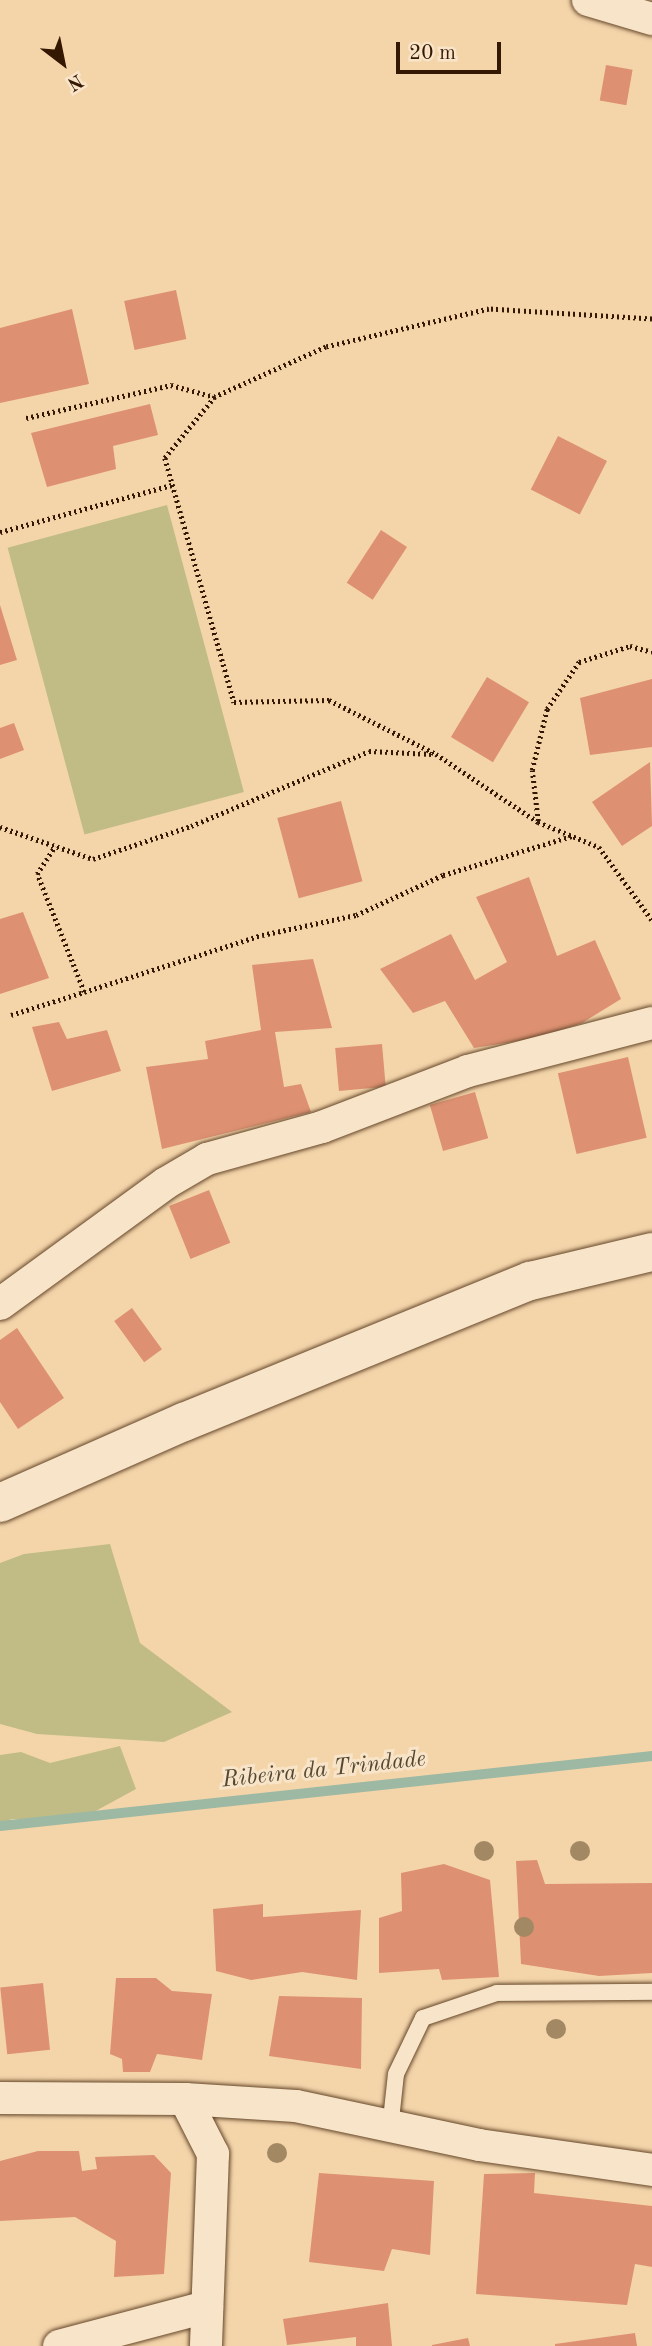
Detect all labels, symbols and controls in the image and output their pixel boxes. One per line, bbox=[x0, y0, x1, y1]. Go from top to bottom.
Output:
north arrow bbox=[28, 28, 98, 98]
scale bar bbox=[400, 28, 505, 72]
text: 20 m bbox=[409, 43, 456, 64]
text: N bbox=[63, 69, 86, 93]
water label: Ribeira da Trindade bbox=[221, 1746, 427, 1794]

